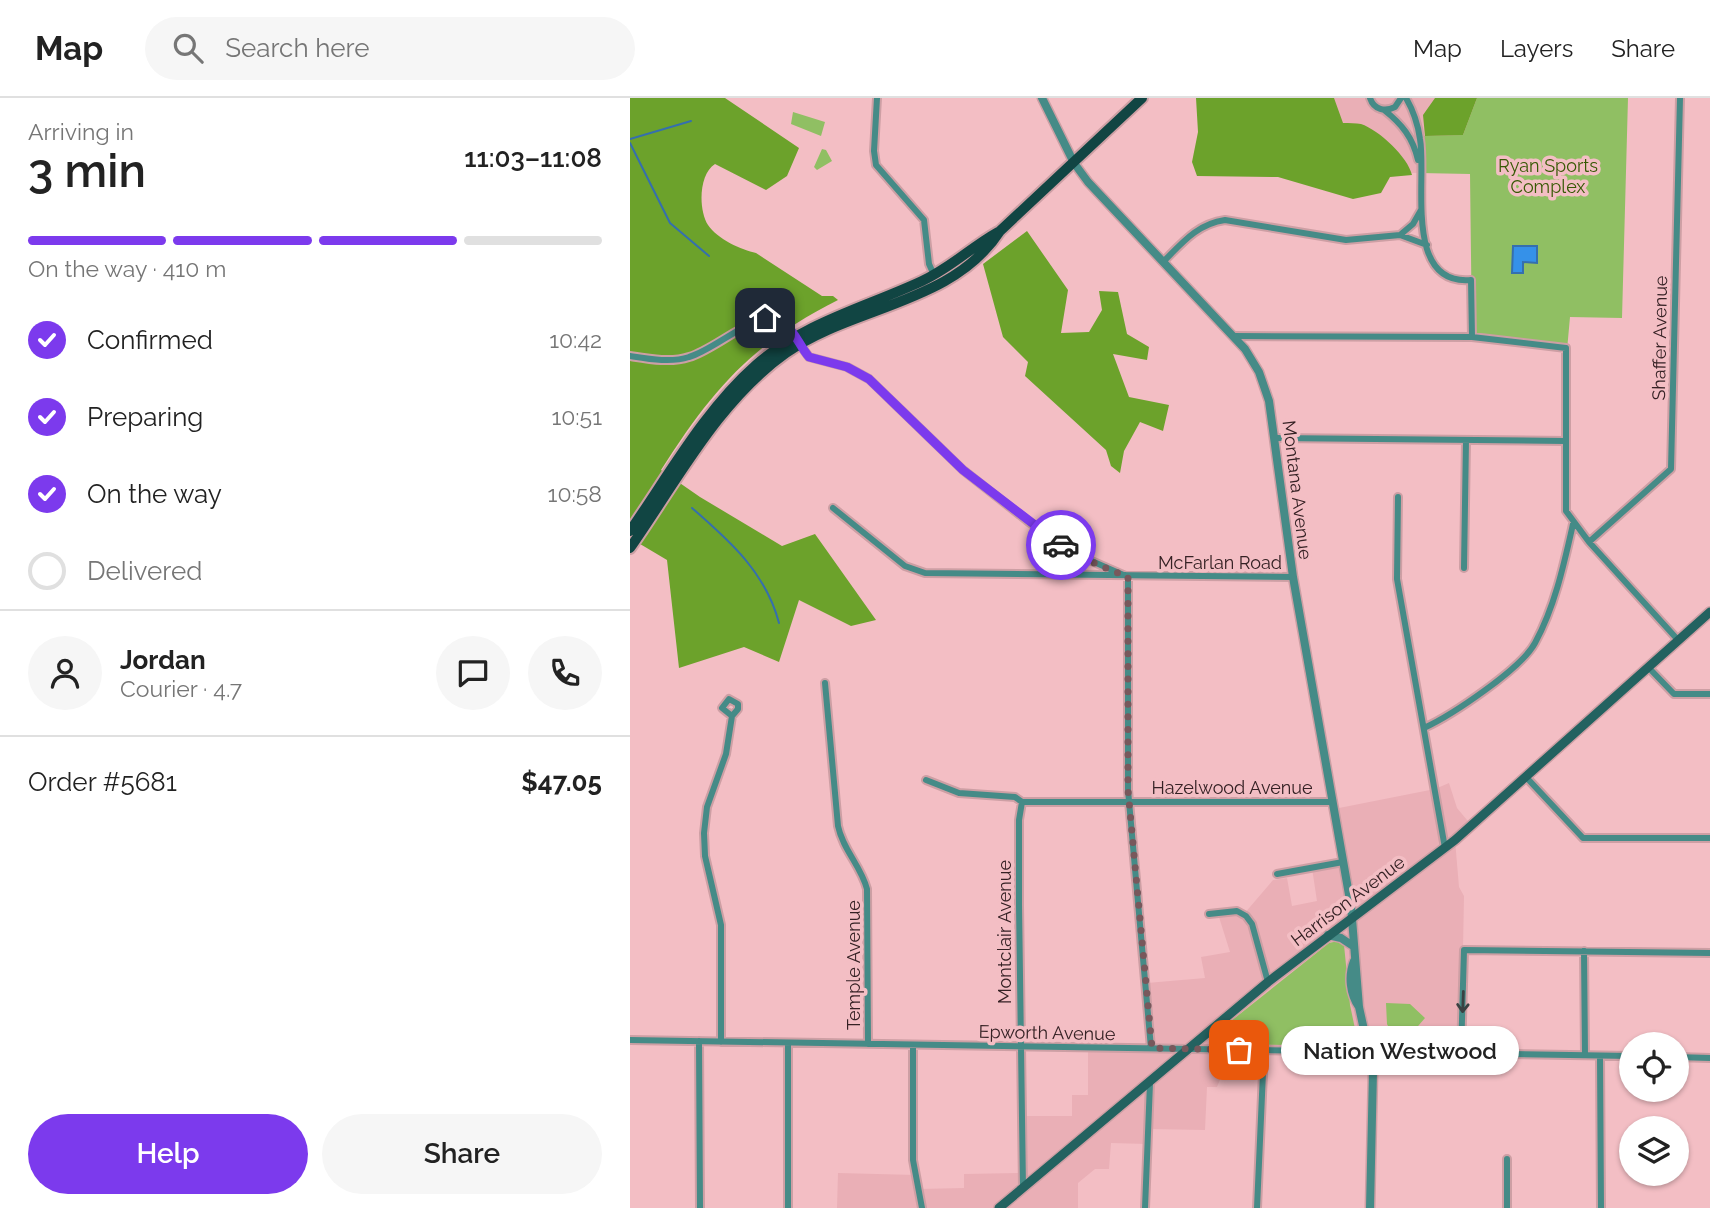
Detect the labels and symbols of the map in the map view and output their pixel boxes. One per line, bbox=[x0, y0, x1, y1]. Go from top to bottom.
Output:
park label: Ryan Sports Complex bbox=[1498, 155, 1598, 197]
street label: Shaffer Avenue bbox=[1648, 275, 1671, 401]
pin bbox=[735, 288, 795, 348]
street label: Montana Avenue bbox=[1279, 419, 1317, 561]
courier bbox=[1026, 510, 1096, 580]
street label: McFarlan Road bbox=[1158, 552, 1282, 573]
street label: Hazelwood Avenue bbox=[1152, 777, 1313, 798]
street label: Harrison Avenue bbox=[1287, 851, 1409, 950]
street label: Montclair Avenue bbox=[994, 859, 1015, 1004]
street label: Temple Avenue bbox=[843, 900, 864, 1030]
one-way arrow bbox=[1456, 990, 1470, 1013]
pin bbox=[1209, 1020, 1269, 1080]
street label: Epworth Avenue bbox=[978, 1021, 1116, 1044]
callout: Nation Westwood bbox=[1281, 1026, 1519, 1074]

